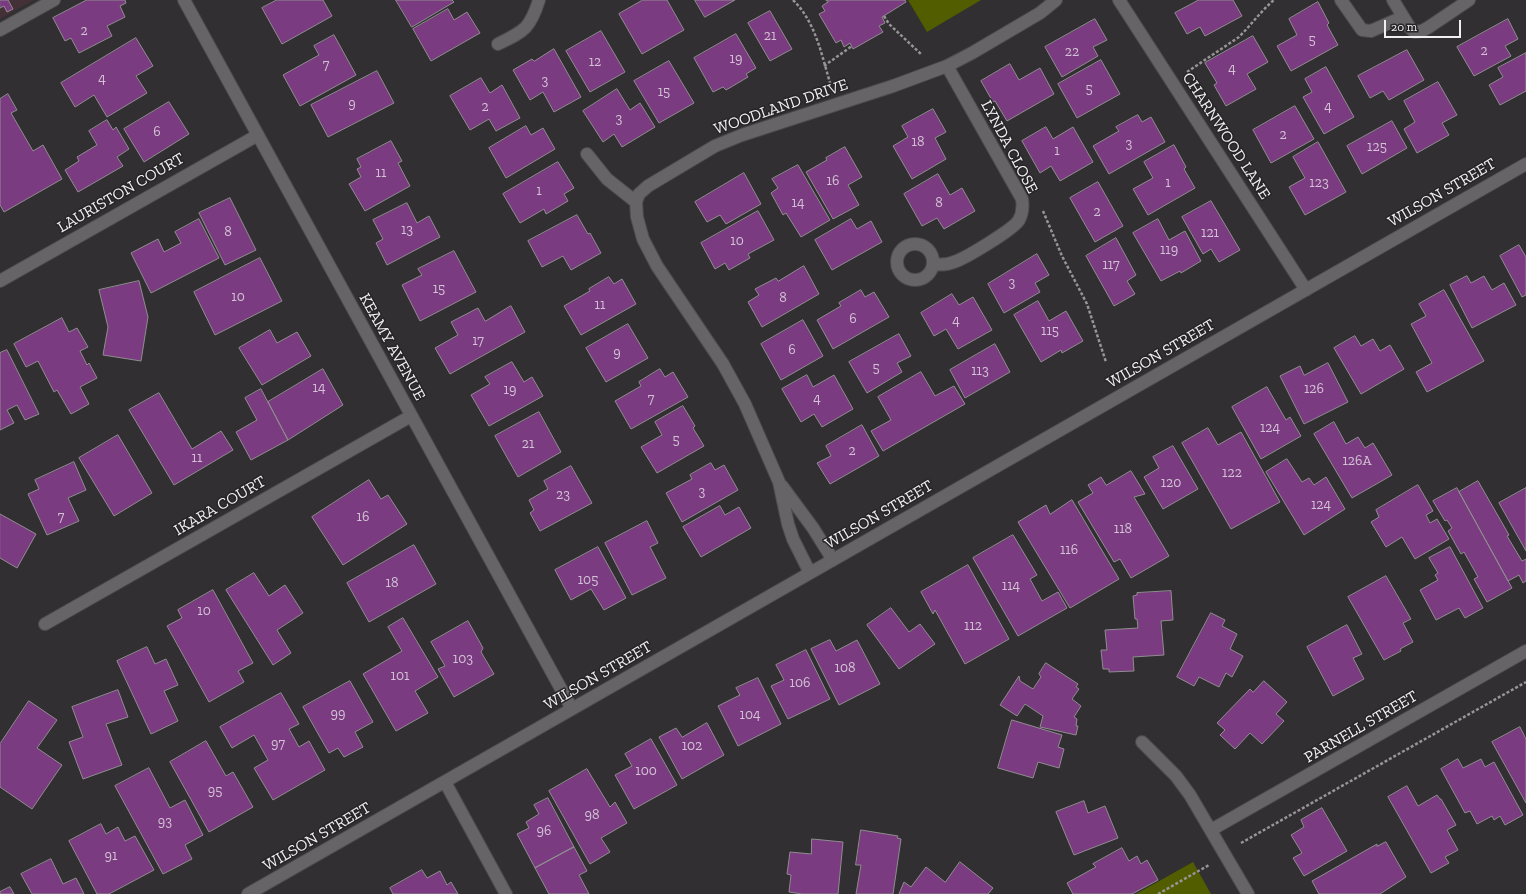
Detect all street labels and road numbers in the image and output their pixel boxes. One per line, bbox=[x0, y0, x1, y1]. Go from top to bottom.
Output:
street label: CHARNWOOD LANE bbox=[1178, 69, 1274, 203]
street label: WOODLAND DRIVE bbox=[711, 75, 851, 139]
street label: LYNDA CLOSE bbox=[976, 97, 1042, 197]
street label: LAURISTON COURT bbox=[54, 149, 188, 237]
street label: WILSON STREET bbox=[1385, 154, 1499, 232]
street label: KEAMY AVENUE bbox=[355, 290, 429, 404]
street label: WILSON STREET bbox=[1104, 315, 1218, 393]
street label: IKARA COURT bbox=[171, 472, 269, 540]
street label: WILSON STREET bbox=[822, 476, 936, 554]
street label: WILSON STREET bbox=[541, 637, 655, 715]
street label: PARNELL STREET bbox=[1301, 687, 1421, 767]
street label: WILSON STREET bbox=[260, 798, 374, 876]

